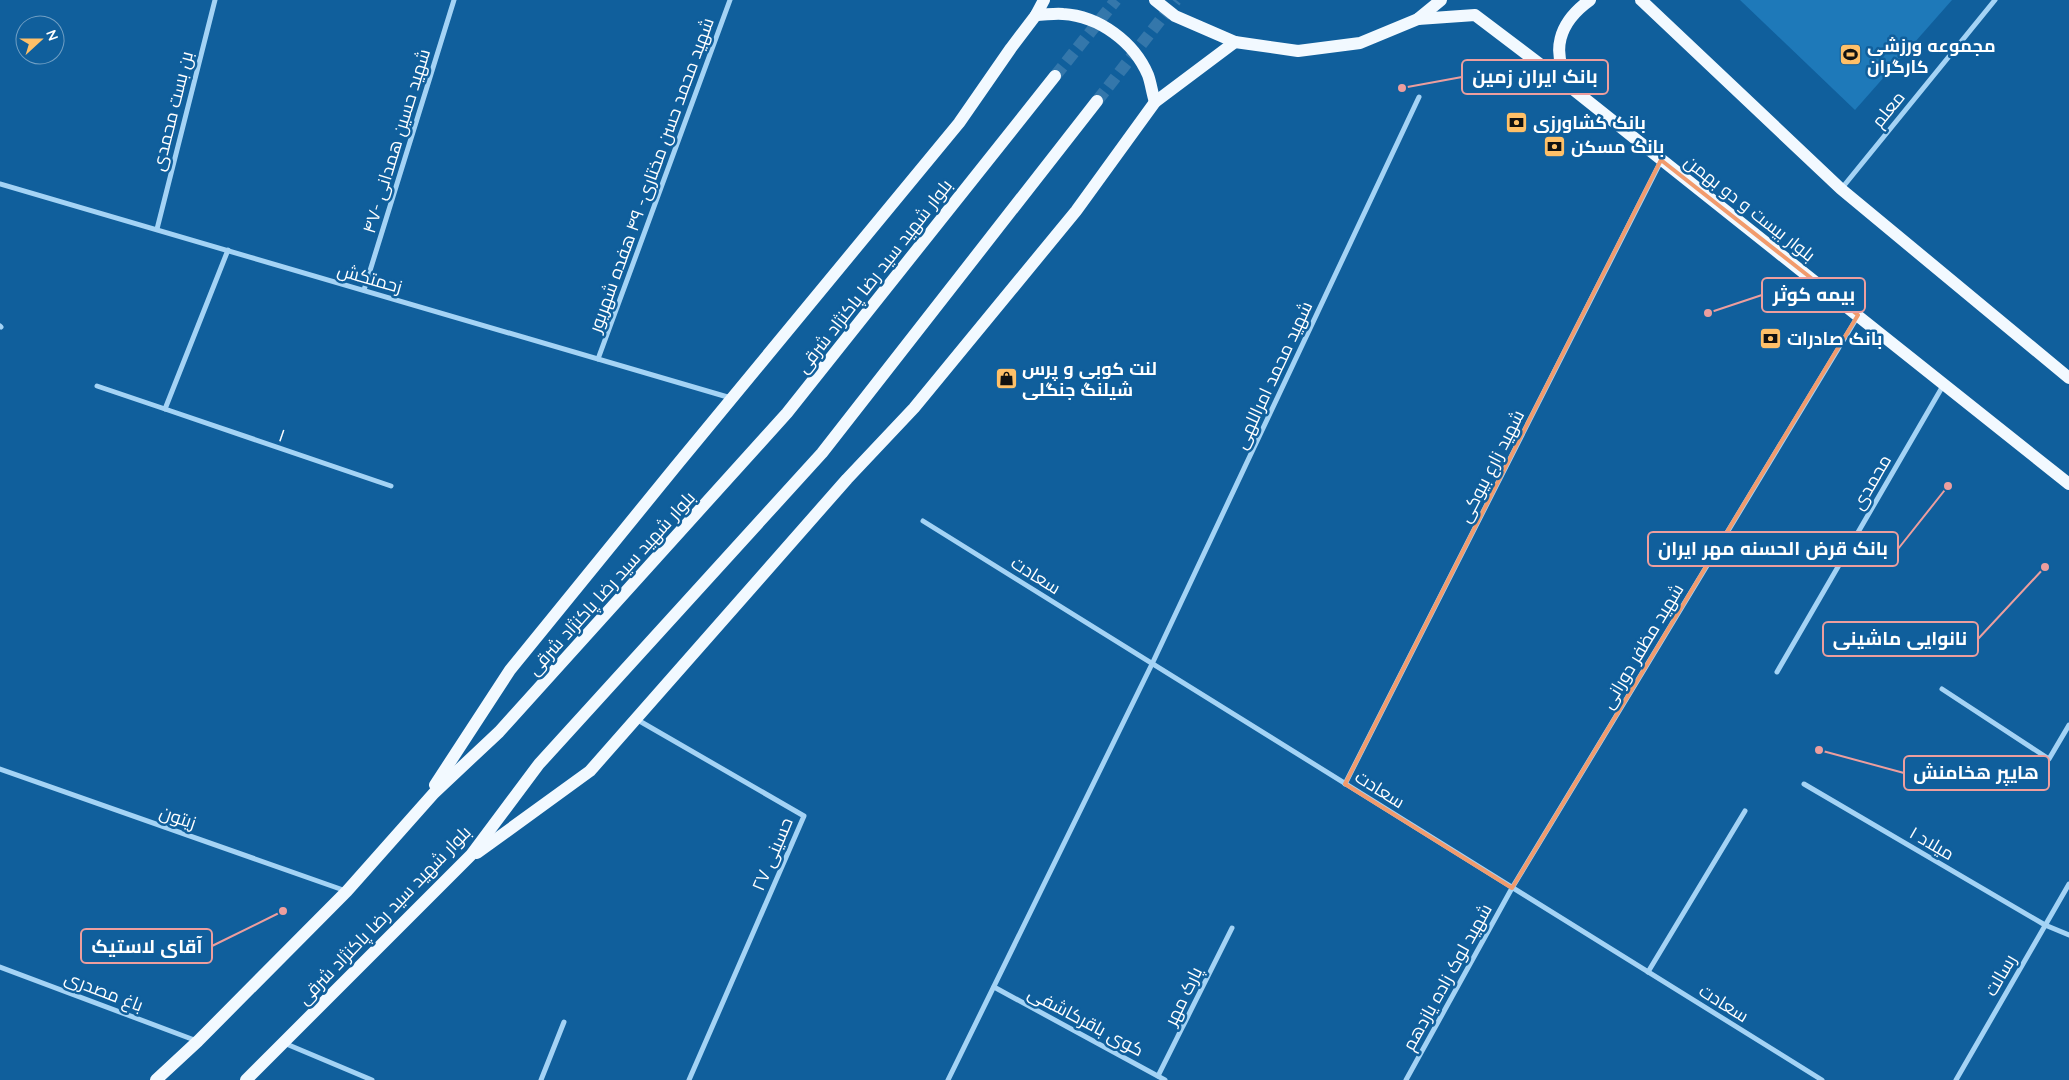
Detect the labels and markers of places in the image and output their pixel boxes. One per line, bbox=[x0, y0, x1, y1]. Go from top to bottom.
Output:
place label: مجموعه ورزشی کارگران bbox=[1867, 34, 1996, 78]
sports icon: مجموعه ورزشی کارگران bbox=[1839, 43, 1863, 67]
callout: بانک ایران زمین bbox=[1462, 60, 1608, 94]
bank icon: بانک کشاورزی bbox=[1505, 110, 1529, 134]
place label: بانک کشاورزی bbox=[1533, 111, 1646, 134]
bank icon: بانک مسکن bbox=[1543, 134, 1567, 158]
place label: بانک مسکن bbox=[1571, 135, 1664, 158]
callout: بیمه کوثر bbox=[1762, 278, 1865, 312]
bank icon: بانک صادرات bbox=[1759, 326, 1783, 350]
place label: بانک صادرات bbox=[1787, 327, 1882, 350]
place label: لنت کوبی و پرس شیلنگ‌ جنگلی bbox=[1022, 357, 1157, 401]
shop icon: لنت کوبی و پرس شیلنگ‌ جنگلی bbox=[994, 366, 1018, 390]
callout: بانک قرض الحسنه مهر ایران bbox=[1648, 532, 1898, 566]
callout: نانوایی ماشینی bbox=[1823, 622, 1978, 656]
callout: هایپر هخامنش bbox=[1904, 756, 2049, 790]
callout: آقای لاستیک bbox=[81, 929, 212, 963]

